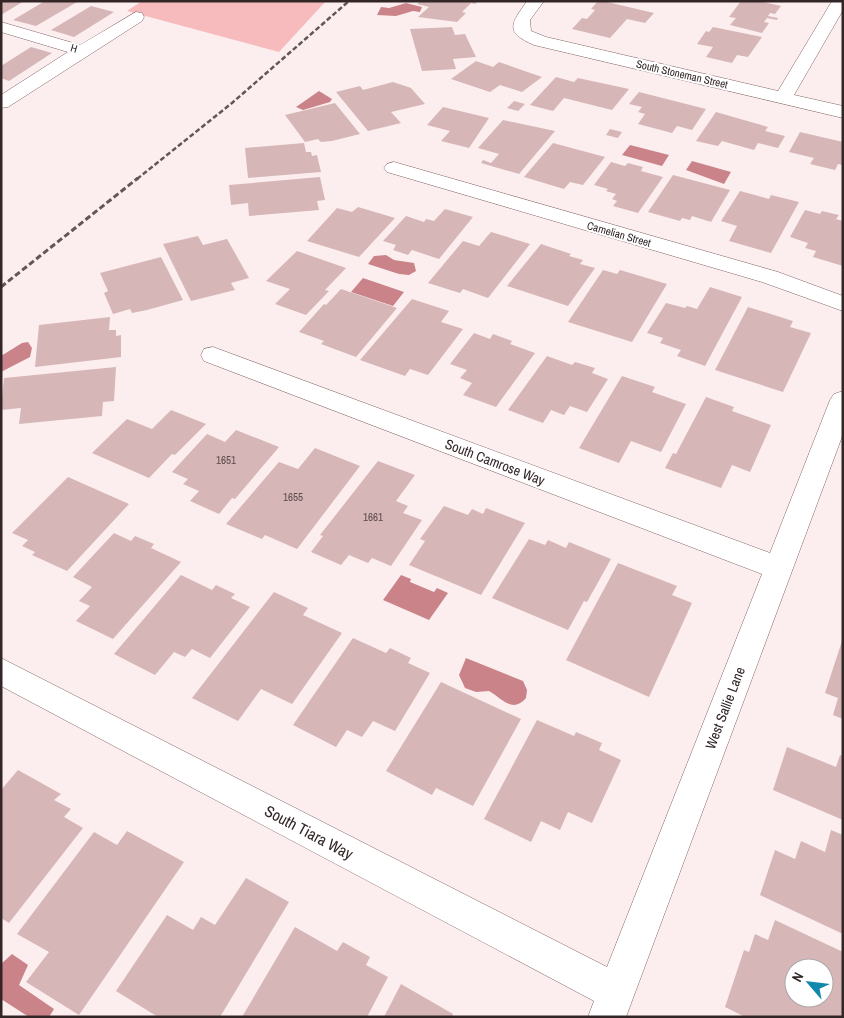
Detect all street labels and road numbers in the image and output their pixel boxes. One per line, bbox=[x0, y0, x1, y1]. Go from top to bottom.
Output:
street label: H bbox=[69, 40, 79, 56]
street label: South Stoneman Street bbox=[635, 57, 730, 91]
street label: Carnelian Street bbox=[585, 218, 653, 250]
street label: South Camrose Way bbox=[443, 435, 548, 489]
street label: West Sallie Lane bbox=[701, 664, 749, 752]
street label: South Tiara Way bbox=[261, 799, 358, 865]

